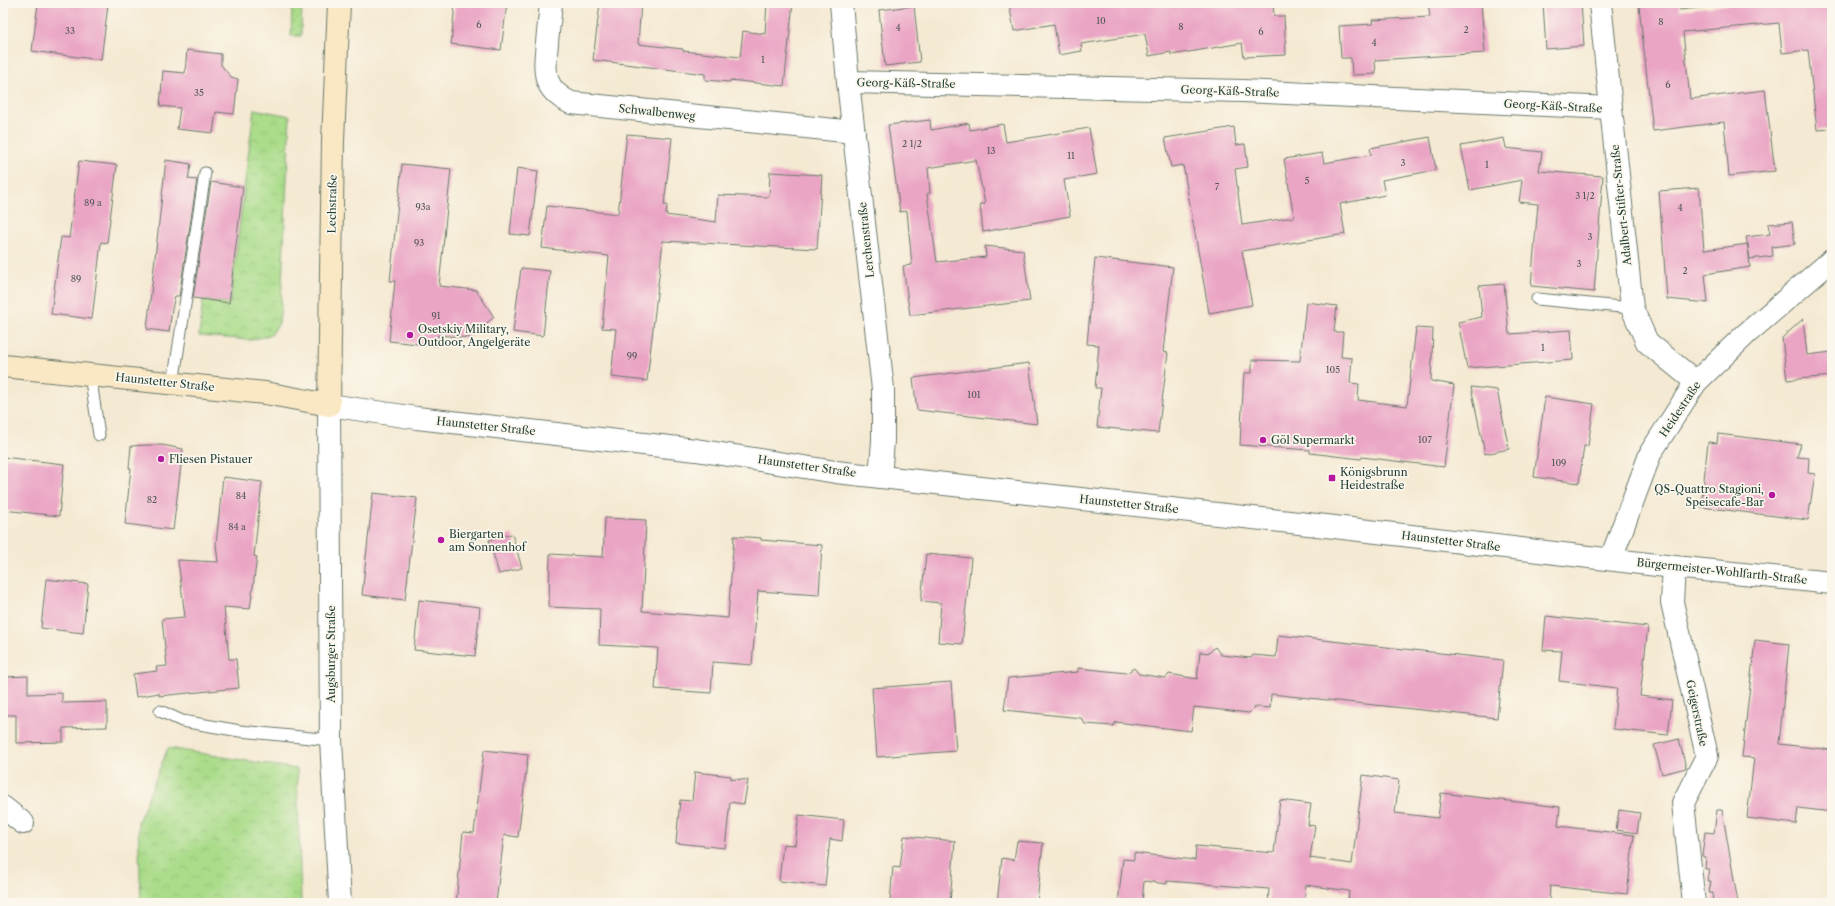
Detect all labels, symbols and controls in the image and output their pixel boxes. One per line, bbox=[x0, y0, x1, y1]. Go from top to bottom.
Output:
house number: 10 bbox=[1096, 15, 1106, 26]
house number: 8 bbox=[1658, 16, 1664, 27]
house number: 6 bbox=[476, 19, 482, 30]
house number: 8 bbox=[1178, 21, 1184, 32]
house number: 4 bbox=[895, 22, 901, 33]
house number: 2 bbox=[1463, 24, 1469, 35]
house number: 33 bbox=[65, 25, 75, 36]
house number: 6 bbox=[1258, 26, 1264, 37]
house number: 4 bbox=[1371, 37, 1377, 48]
house number: 1 bbox=[761, 54, 765, 65]
street label: Georg-Käß-Straße bbox=[856, 75, 956, 91]
house number: 6 bbox=[1665, 79, 1671, 90]
street label: Georg-Käß-Straße bbox=[1180, 82, 1280, 100]
house number: 35 bbox=[194, 87, 204, 98]
street label: Georg-Käß-Straße bbox=[1503, 96, 1603, 116]
street label: Schwalbenweg bbox=[618, 101, 696, 123]
house number: 2 1/2 bbox=[902, 138, 922, 149]
street label: Adalbert-Stifter-Straße bbox=[1608, 144, 1634, 267]
house number: 13 bbox=[987, 145, 995, 156]
house number: 11 bbox=[1067, 150, 1075, 161]
house number: 3 bbox=[1401, 157, 1406, 168]
house number: 1 bbox=[1485, 159, 1489, 170]
street label: Lechstraße bbox=[324, 174, 340, 234]
house number: 5 bbox=[1305, 175, 1310, 186]
house number: 7 bbox=[1215, 181, 1220, 192]
house number: 3 1/2 bbox=[1575, 190, 1595, 201]
house number: 89 a bbox=[84, 197, 102, 208]
house number: 93a bbox=[416, 201, 431, 212]
street label: Lerchenstraße bbox=[855, 201, 877, 279]
house number: 4 bbox=[1677, 202, 1683, 213]
house number: 3 bbox=[1588, 231, 1593, 242]
house number: 93 bbox=[414, 237, 424, 248]
house number: 3 bbox=[1577, 258, 1582, 269]
house number: 2 bbox=[1682, 265, 1688, 276]
house number: 89 bbox=[71, 273, 81, 284]
house number: 91 bbox=[431, 310, 441, 321]
place label: Osetskiy Military, Outdoor, Angelgeräte bbox=[418, 322, 530, 349]
marker: Osetskiy Military, Outdoor, Angelgeräte bbox=[405, 330, 415, 340]
house number: 1 bbox=[1541, 342, 1545, 353]
house number: 99 bbox=[627, 350, 637, 361]
house number: 105 bbox=[1326, 364, 1340, 375]
street label: Haunstetter Straße bbox=[115, 370, 215, 394]
street label: Heidestraße bbox=[1656, 378, 1704, 440]
house number: 101 bbox=[967, 389, 981, 400]
street label: Haunstetter Straße bbox=[436, 414, 536, 438]
place label: Göl Supermarkt bbox=[1271, 433, 1355, 447]
house number: 107 bbox=[1418, 434, 1433, 445]
marker: Göl Supermarkt bbox=[1258, 435, 1268, 445]
place label: Fliesen Pistauer bbox=[169, 452, 253, 466]
street label: Haunstetter Straße bbox=[757, 452, 857, 480]
marker: Fliesen Pistauer bbox=[156, 454, 166, 464]
house number: 109 bbox=[1552, 457, 1566, 468]
place label: Königsbrunn Heidestraße bbox=[1340, 465, 1408, 492]
marker: Königsbrunn Heidestraße bbox=[1327, 473, 1337, 483]
place label: QS-Quattro Stagioni, Speisecafe-Bar bbox=[1654, 482, 1764, 509]
house number: 84 bbox=[236, 490, 246, 501]
marker: QS-Quattro Stagioni, Speisecafe-Bar bbox=[1767, 490, 1777, 500]
street label: Haunstetter Straße bbox=[1079, 492, 1179, 516]
house number: 82 bbox=[147, 494, 157, 505]
house number: 84 a bbox=[228, 521, 246, 532]
place label: Biergarten am Sonnenhof bbox=[449, 527, 528, 554]
street label: Haunstetter Straße bbox=[1401, 528, 1501, 554]
marker: Biergarten am Sonnenhof bbox=[436, 535, 446, 545]
street label: Bürgermeister-Wohlfarth-Straße bbox=[1636, 555, 1808, 587]
street label: Augsburger Straße bbox=[324, 605, 338, 704]
street label: Geigerstraße bbox=[1683, 678, 1711, 748]

